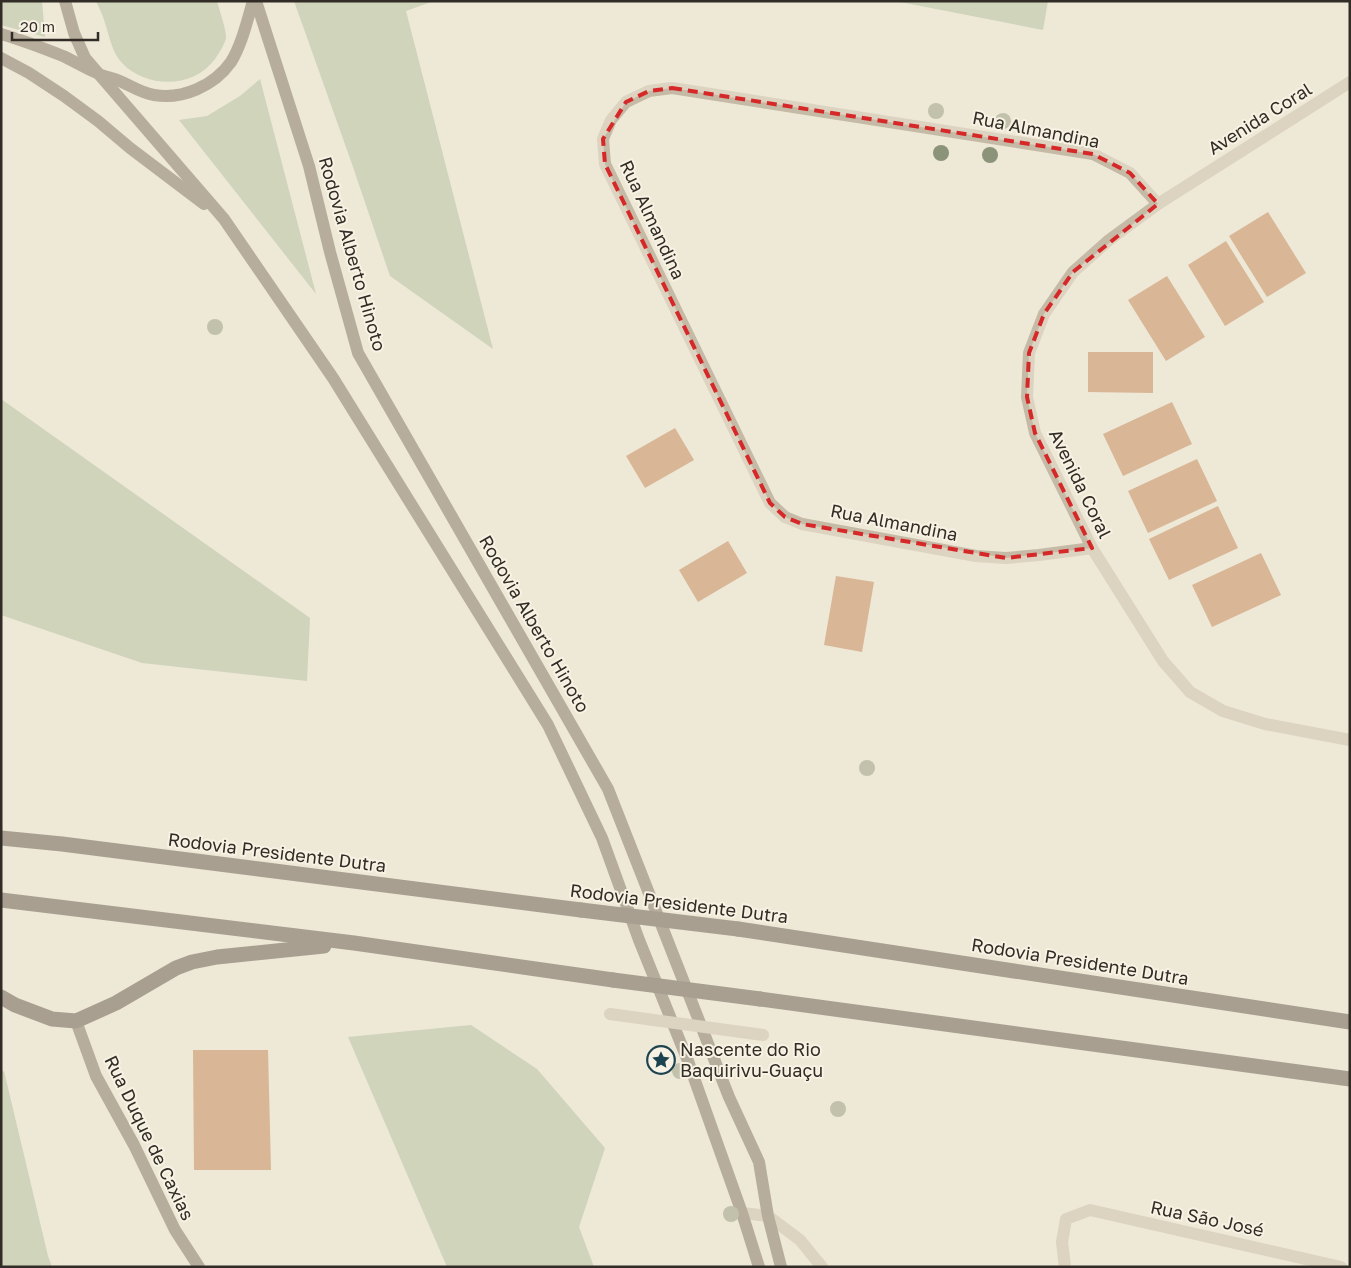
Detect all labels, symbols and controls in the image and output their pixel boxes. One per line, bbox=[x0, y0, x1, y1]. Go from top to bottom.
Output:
scale bar bbox=[12, 10, 99, 42]
text: 20 m bbox=[20, 17, 55, 35]
street label: Avenida Coral bbox=[1203, 77, 1316, 159]
street label: Rua Almandina bbox=[971, 106, 1102, 152]
street label: Rodovia Alberto Hinoto bbox=[315, 154, 391, 353]
street label: Rua Almandina bbox=[616, 156, 690, 283]
street label: Avenida Coral bbox=[1045, 425, 1117, 542]
street label: Rua Almandina bbox=[829, 499, 960, 545]
street label: Rodovia Alberto Hinoto bbox=[475, 531, 595, 716]
street label: Rodovia Presidente Dutra bbox=[167, 828, 387, 876]
street label: Rodovia Presidente Dutra bbox=[569, 879, 789, 927]
street label: Rodovia Presidente Dutra bbox=[970, 933, 1190, 989]
place label: Nascente do Rio Baquirivu-Guaçu bbox=[680, 1038, 823, 1081]
place icon: Nascente do Rio Baquirivu-Guaçu bbox=[646, 1045, 676, 1075]
street label: Rua Duque de Caxias bbox=[100, 1052, 199, 1224]
street label: Rua São José bbox=[1149, 1195, 1266, 1241]

